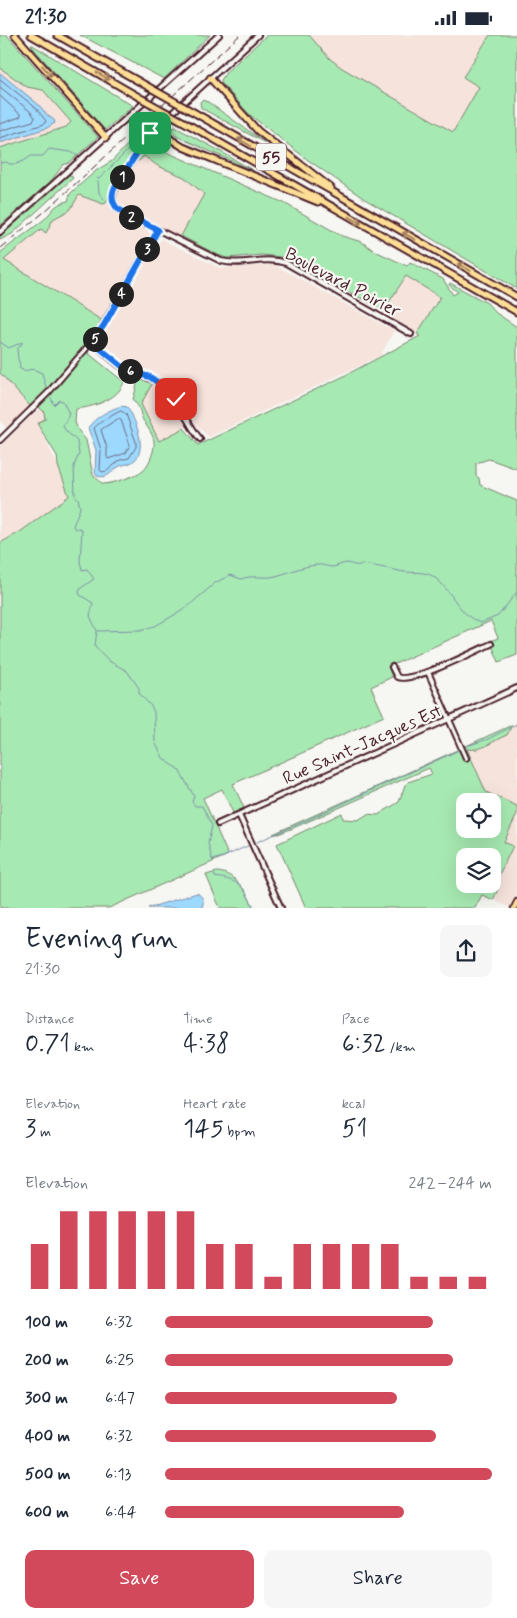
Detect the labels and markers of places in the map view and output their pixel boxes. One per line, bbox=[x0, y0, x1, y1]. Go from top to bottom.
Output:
pin bbox=[129, 112, 171, 154]
pin: 1 bbox=[110, 165, 134, 189]
pin: 2 bbox=[118, 205, 144, 229]
pin: 3 bbox=[134, 237, 160, 261]
pin: 4 bbox=[108, 281, 134, 307]
pin: 5 bbox=[82, 327, 108, 351]
pin: 6 bbox=[118, 359, 142, 383]
pin bbox=[155, 378, 197, 420]

